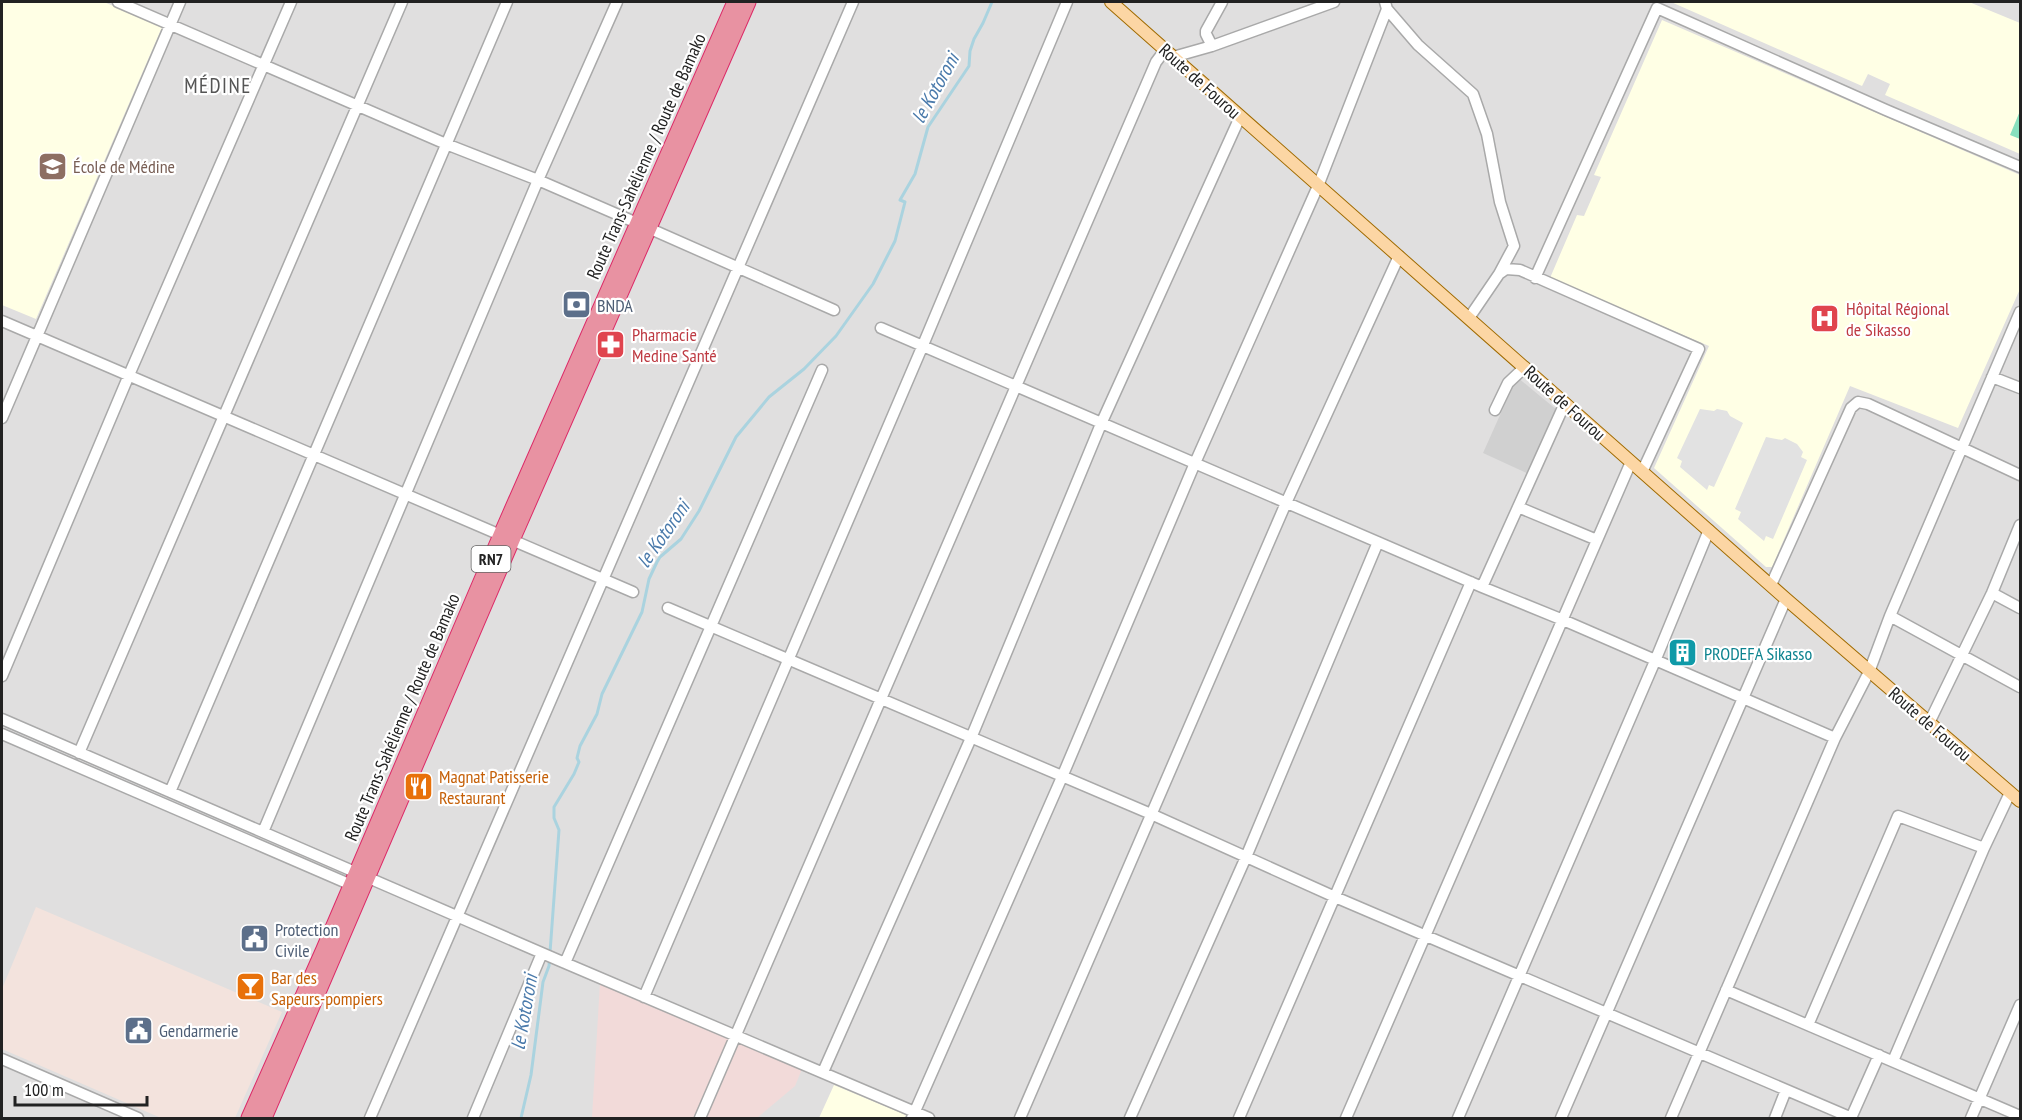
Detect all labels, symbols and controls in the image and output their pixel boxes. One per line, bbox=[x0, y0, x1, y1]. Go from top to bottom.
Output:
street label: Route Trans-Sahélienne / Route de Bamako bbox=[581, 29, 711, 283]
street label: Route de Fourou bbox=[1154, 38, 1246, 124]
water label: le Kotoroni bbox=[905, 46, 966, 128]
district label: MÉDINE bbox=[184, 72, 252, 99]
school or university icon: École de Médine bbox=[36, 150, 68, 182]
place label: École de Médine bbox=[73, 155, 175, 178]
bank icon: BNDA bbox=[560, 289, 592, 321]
place label: BNDA bbox=[597, 294, 633, 317]
place label: Hôpital Régional de Sikasso bbox=[1846, 297, 1950, 341]
hospital icon: Hôpital Régional de Sikasso bbox=[1809, 302, 1841, 334]
place label: Pharmacie Medine Santé bbox=[632, 323, 717, 367]
pharmacy icon: Pharmacie Medine Santé bbox=[595, 328, 627, 360]
street label: Route de Fourou bbox=[1519, 360, 1611, 446]
water label: le Kotoroni bbox=[631, 493, 697, 573]
road number: RN7 bbox=[472, 546, 510, 572]
street label: Route Trans-Sahélienne / Route de Bamako bbox=[339, 590, 465, 844]
building icon: PRODEFA Sikasso bbox=[1667, 637, 1699, 669]
place label: PRODEFA Sikasso bbox=[1704, 642, 1812, 665]
street label: Route de Fourou bbox=[1884, 682, 1976, 766]
place label: Magnat Patisserie Restaurant bbox=[439, 765, 549, 809]
restaurant icon: Magnat Patisserie Restaurant bbox=[402, 770, 434, 802]
place label: Protection Civile bbox=[275, 918, 338, 962]
public building icon: Protection Civile bbox=[238, 923, 270, 955]
place label: Bar des Sapeurs-pompiers bbox=[271, 966, 383, 1010]
water label: le Kotoroni bbox=[505, 970, 544, 1052]
bar icon: Bar des Sapeurs-pompiers bbox=[234, 971, 266, 1003]
public building icon: Gendarmerie bbox=[122, 1014, 154, 1046]
place label: Gendarmerie bbox=[159, 1019, 239, 1042]
scale bar bbox=[15, 1069, 147, 1107]
text: 100 m bbox=[24, 1078, 64, 1101]

